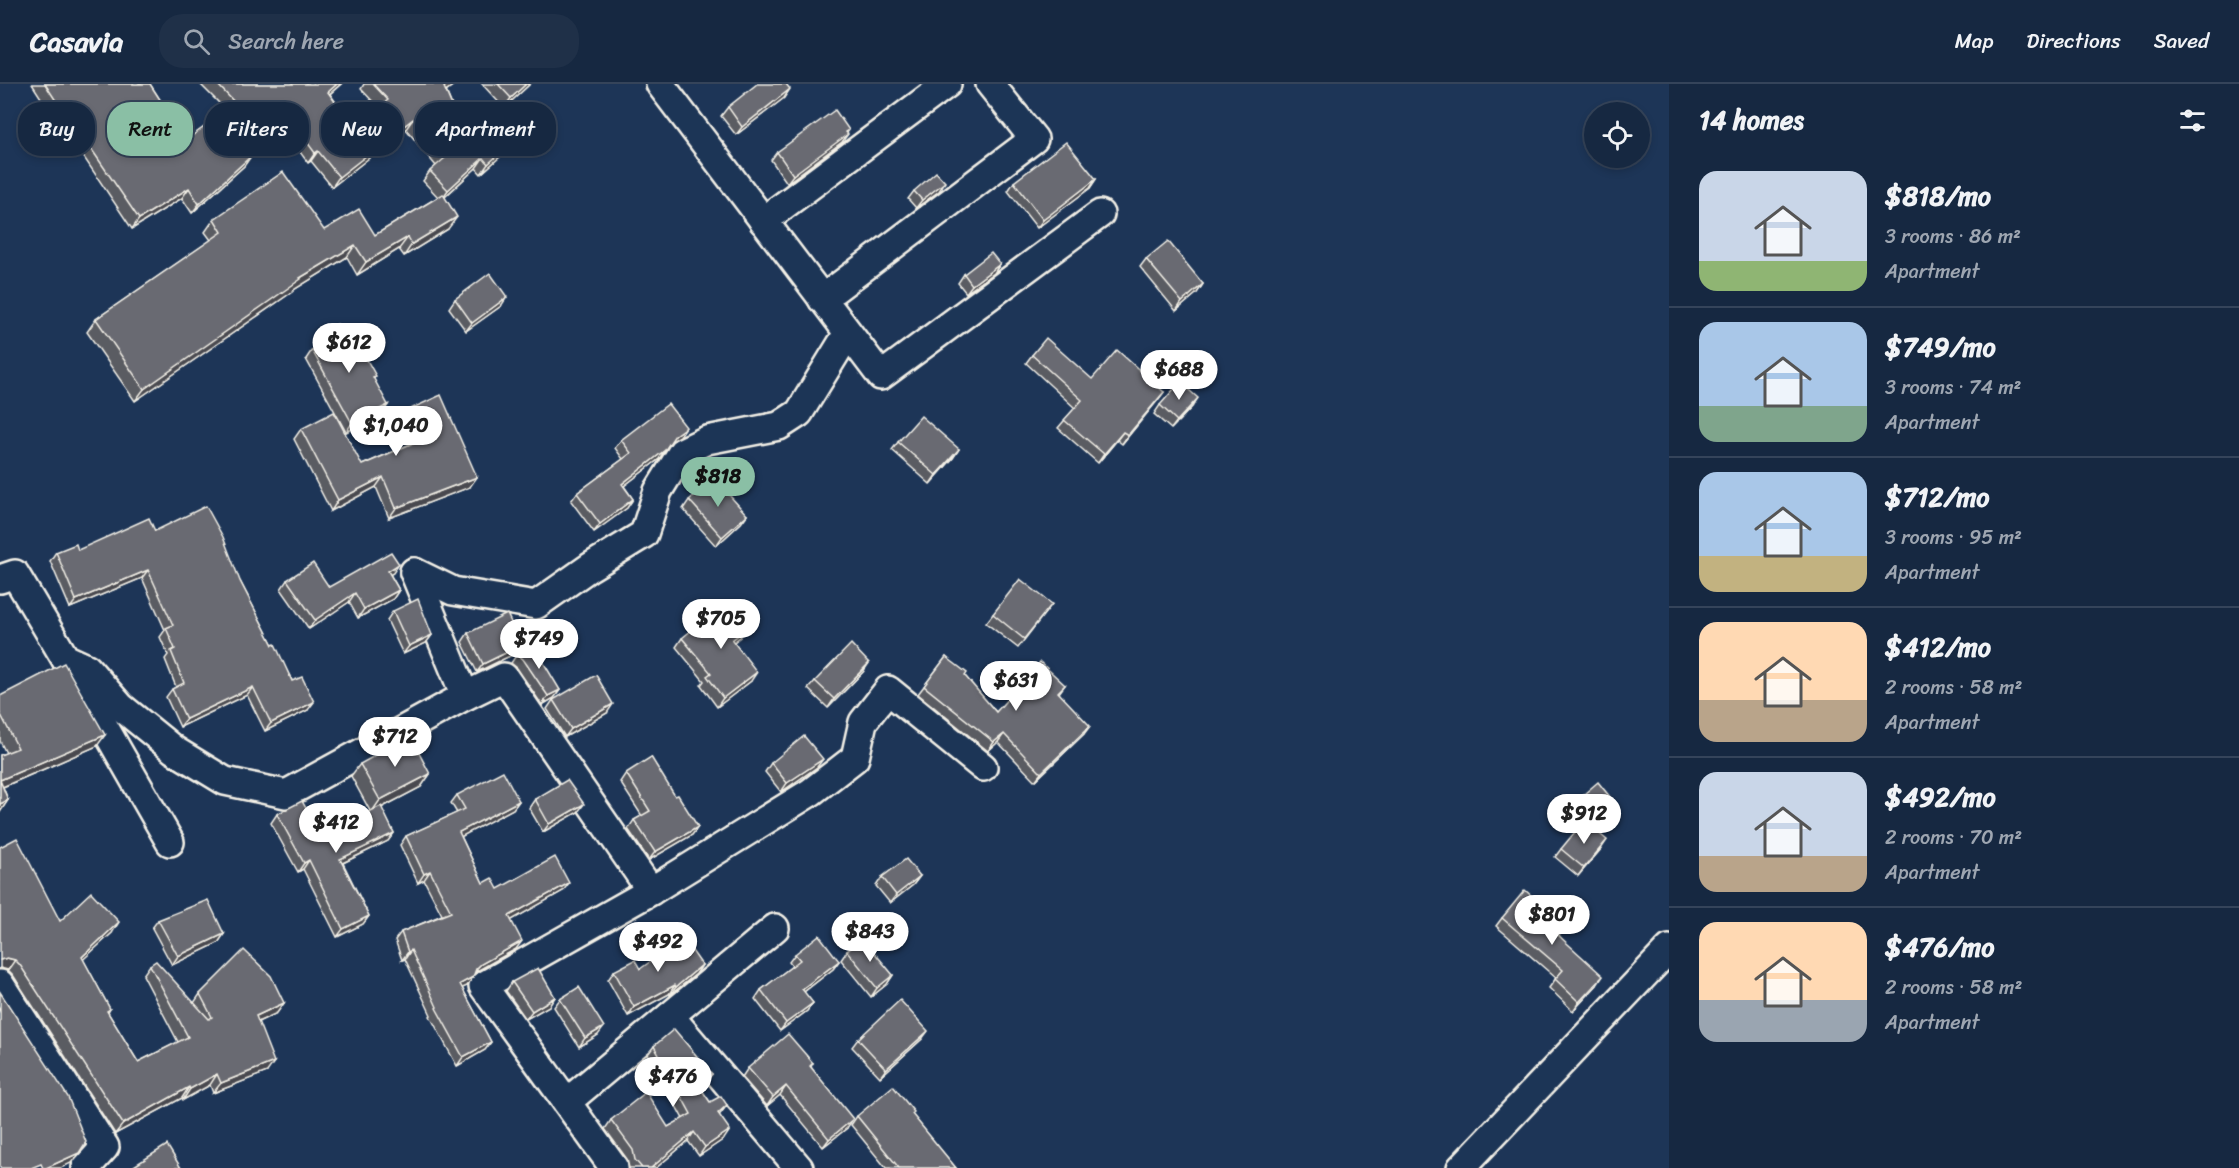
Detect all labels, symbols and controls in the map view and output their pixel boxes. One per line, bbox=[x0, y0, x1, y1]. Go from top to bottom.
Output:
search box bbox=[159, 14, 579, 68]
text: Casavia bbox=[30, 17, 123, 66]
text: Search here bbox=[228, 22, 344, 61]
text: Map bbox=[1955, 22, 1993, 60]
text: Directions bbox=[2026, 22, 2121, 60]
text: Saved bbox=[2154, 22, 2209, 60]
icon: search bbox=[180, 25, 213, 58]
text: 14 homes bbox=[1699, 97, 1804, 143]
chip: Buy bbox=[18, 102, 95, 156]
chip: Rent bbox=[107, 102, 193, 156]
chip: Filters bbox=[205, 102, 309, 156]
chip: New bbox=[321, 102, 403, 156]
chip: Apartment bbox=[415, 102, 556, 156]
map controls bbox=[1584, 102, 1650, 168]
button: locate bbox=[1584, 102, 1650, 168]
icon: filters bbox=[2176, 104, 2209, 137]
text: $818/mo bbox=[1885, 173, 1991, 219]
icon: home bbox=[1747, 195, 1819, 267]
text: 3 rooms · 86 m² bbox=[1885, 219, 2021, 254]
text: Apartment bbox=[1885, 254, 1979, 289]
pin: $612 bbox=[313, 323, 385, 374]
text: $749/mo bbox=[1885, 324, 1996, 370]
text: $612 bbox=[327, 325, 371, 360]
icon: home bbox=[1747, 346, 1819, 418]
pin: $688 bbox=[1143, 350, 1215, 401]
text: $688 bbox=[1155, 352, 1203, 387]
text: 3 rooms · 74 m² bbox=[1885, 370, 2021, 405]
text: Apartment bbox=[1885, 405, 1979, 440]
pin: $1,040 bbox=[347, 406, 445, 457]
text: $1,040 bbox=[363, 408, 429, 443]
pin: $818 bbox=[682, 457, 754, 508]
text: $818 bbox=[695, 459, 741, 494]
text: $712/mo bbox=[1885, 474, 1990, 520]
icon: home bbox=[1747, 496, 1819, 568]
text: 3 rooms · 95 m² bbox=[1885, 520, 2022, 555]
text: Apartment bbox=[1885, 555, 1979, 590]
pin: $705 bbox=[685, 599, 757, 650]
text: $705 bbox=[696, 601, 746, 636]
pin: $749 bbox=[503, 619, 575, 670]
text: $749 bbox=[514, 621, 564, 656]
text: $412/mo bbox=[1885, 624, 1991, 670]
icon: home bbox=[1747, 646, 1819, 718]
pin: $631 bbox=[980, 661, 1052, 712]
text: $631 bbox=[994, 663, 1038, 698]
text: 2 rooms · 58 m² bbox=[1885, 670, 2022, 705]
text: Apartment bbox=[1885, 705, 1979, 740]
pin: $712 bbox=[359, 717, 431, 768]
text: $712 bbox=[373, 719, 418, 754]
text: $492/mo bbox=[1885, 774, 1996, 820]
pin: $912 bbox=[1548, 794, 1620, 845]
text: $912 bbox=[1561, 796, 1607, 831]
icon: home bbox=[1747, 796, 1819, 868]
pin: $412 bbox=[300, 803, 372, 854]
text: $412 bbox=[313, 805, 359, 840]
text: 2 rooms · 70 m² bbox=[1885, 820, 2022, 855]
text: Apartment bbox=[1885, 855, 1979, 890]
pin: $801 bbox=[1516, 895, 1588, 946]
text: $801 bbox=[1529, 897, 1575, 932]
pin: $843 bbox=[834, 912, 906, 963]
text: $843 bbox=[846, 914, 895, 949]
pin: $492 bbox=[622, 922, 694, 973]
text: $492 bbox=[633, 924, 683, 959]
text: $476/mo bbox=[1885, 924, 1994, 970]
icon: home bbox=[1747, 946, 1819, 1018]
text: 2 rooms · 58 m² bbox=[1885, 970, 2022, 1005]
text: Apartment bbox=[1885, 1005, 1979, 1040]
pin: $476 bbox=[637, 1057, 709, 1108]
text: $476 bbox=[649, 1059, 697, 1094]

